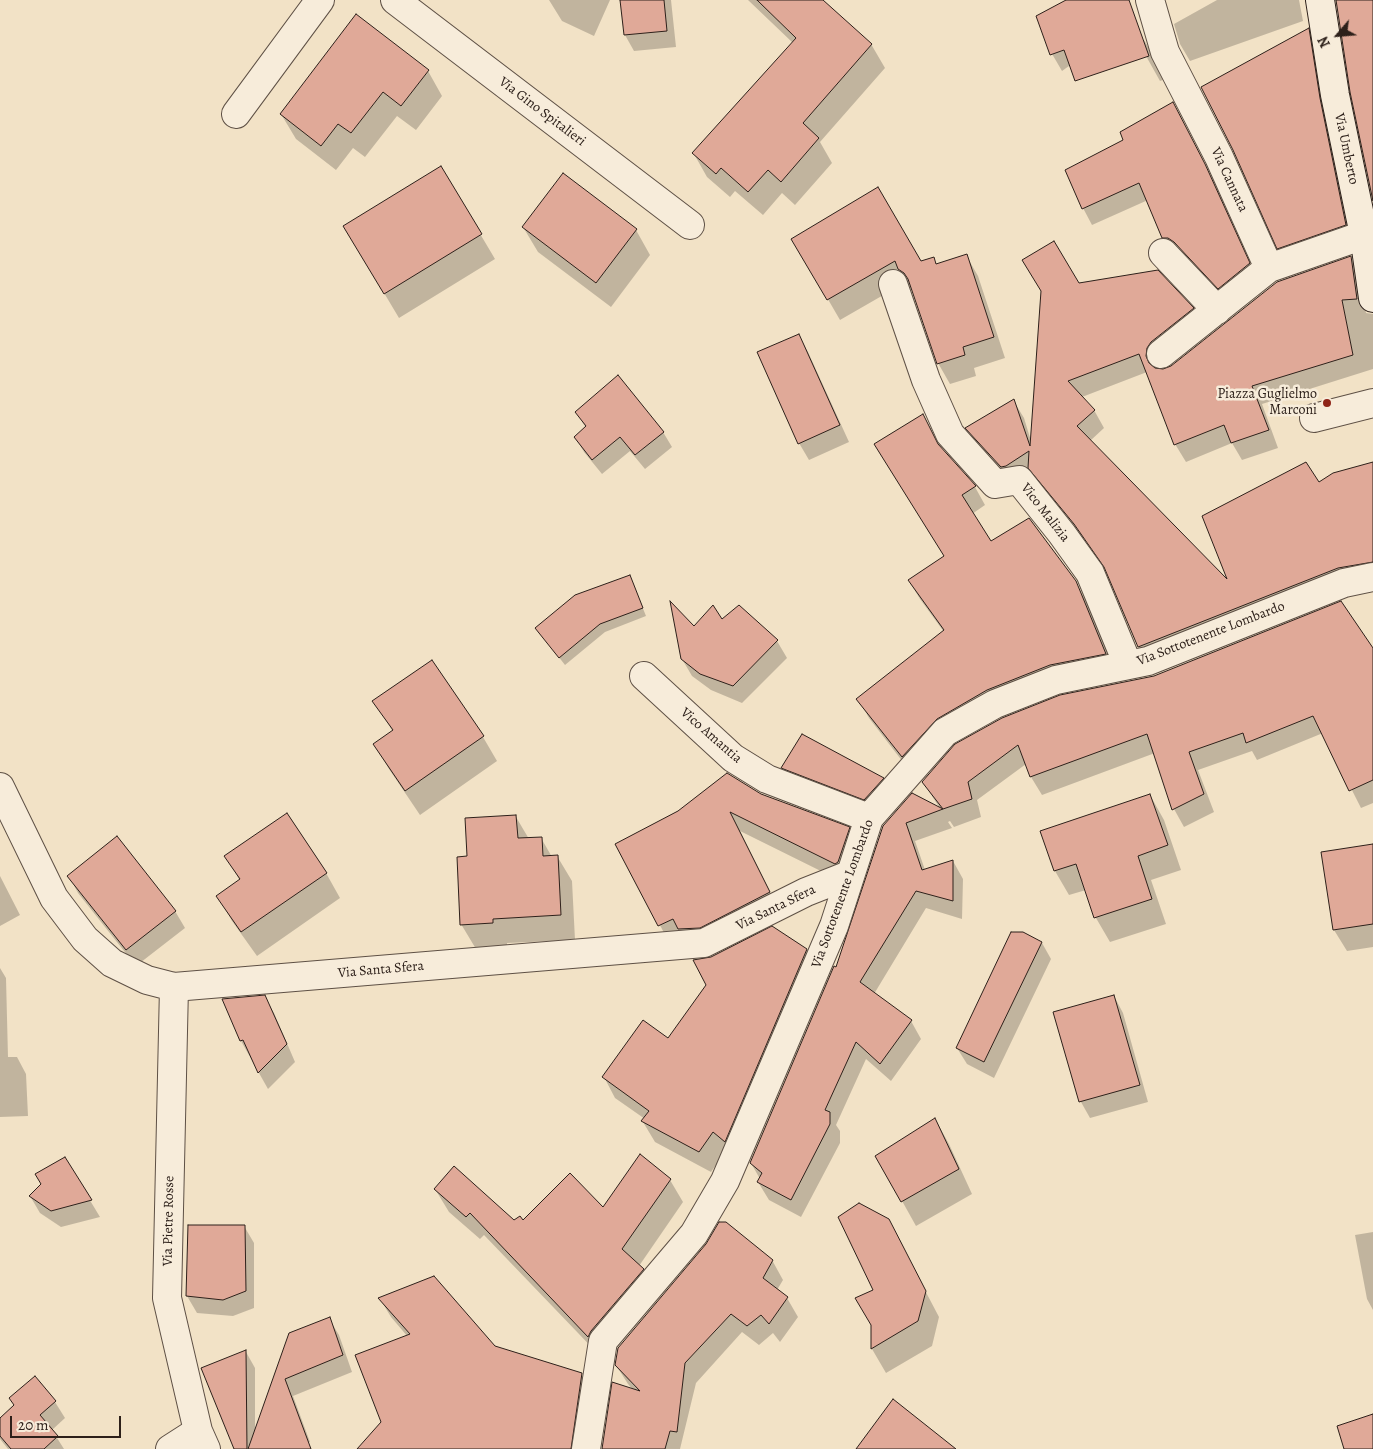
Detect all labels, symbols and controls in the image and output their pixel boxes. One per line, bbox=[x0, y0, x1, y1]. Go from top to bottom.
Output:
north arrow bbox=[1313, 10, 1363, 60]
text: N bbox=[1313, 33, 1335, 51]
street label: Via Gino Spitalieri bbox=[495, 74, 589, 150]
street label: Via Umberto bbox=[1330, 112, 1362, 186]
street label: Via Cannata bbox=[1207, 145, 1251, 215]
place label: Piazza Guglielmo Marconi bbox=[1217, 387, 1317, 420]
marker: Piazza Guglielmo Marconi bbox=[1321, 397, 1333, 409]
street label: Vico Malizia bbox=[1017, 480, 1073, 546]
street label: Via Sottotenente Lombardo bbox=[1135, 598, 1287, 670]
street label: Vico Amantia bbox=[677, 705, 745, 767]
street label: Via Sottotenente Lombardo bbox=[808, 817, 878, 971]
street label: Via Santa Sfera bbox=[734, 882, 818, 934]
street label: Via Santa Sfera bbox=[337, 958, 425, 982]
street label: Via Pietre Rosse bbox=[160, 1176, 178, 1266]
scale bar bbox=[12, 1406, 124, 1438]
text: 20 m bbox=[18, 1415, 49, 1435]

